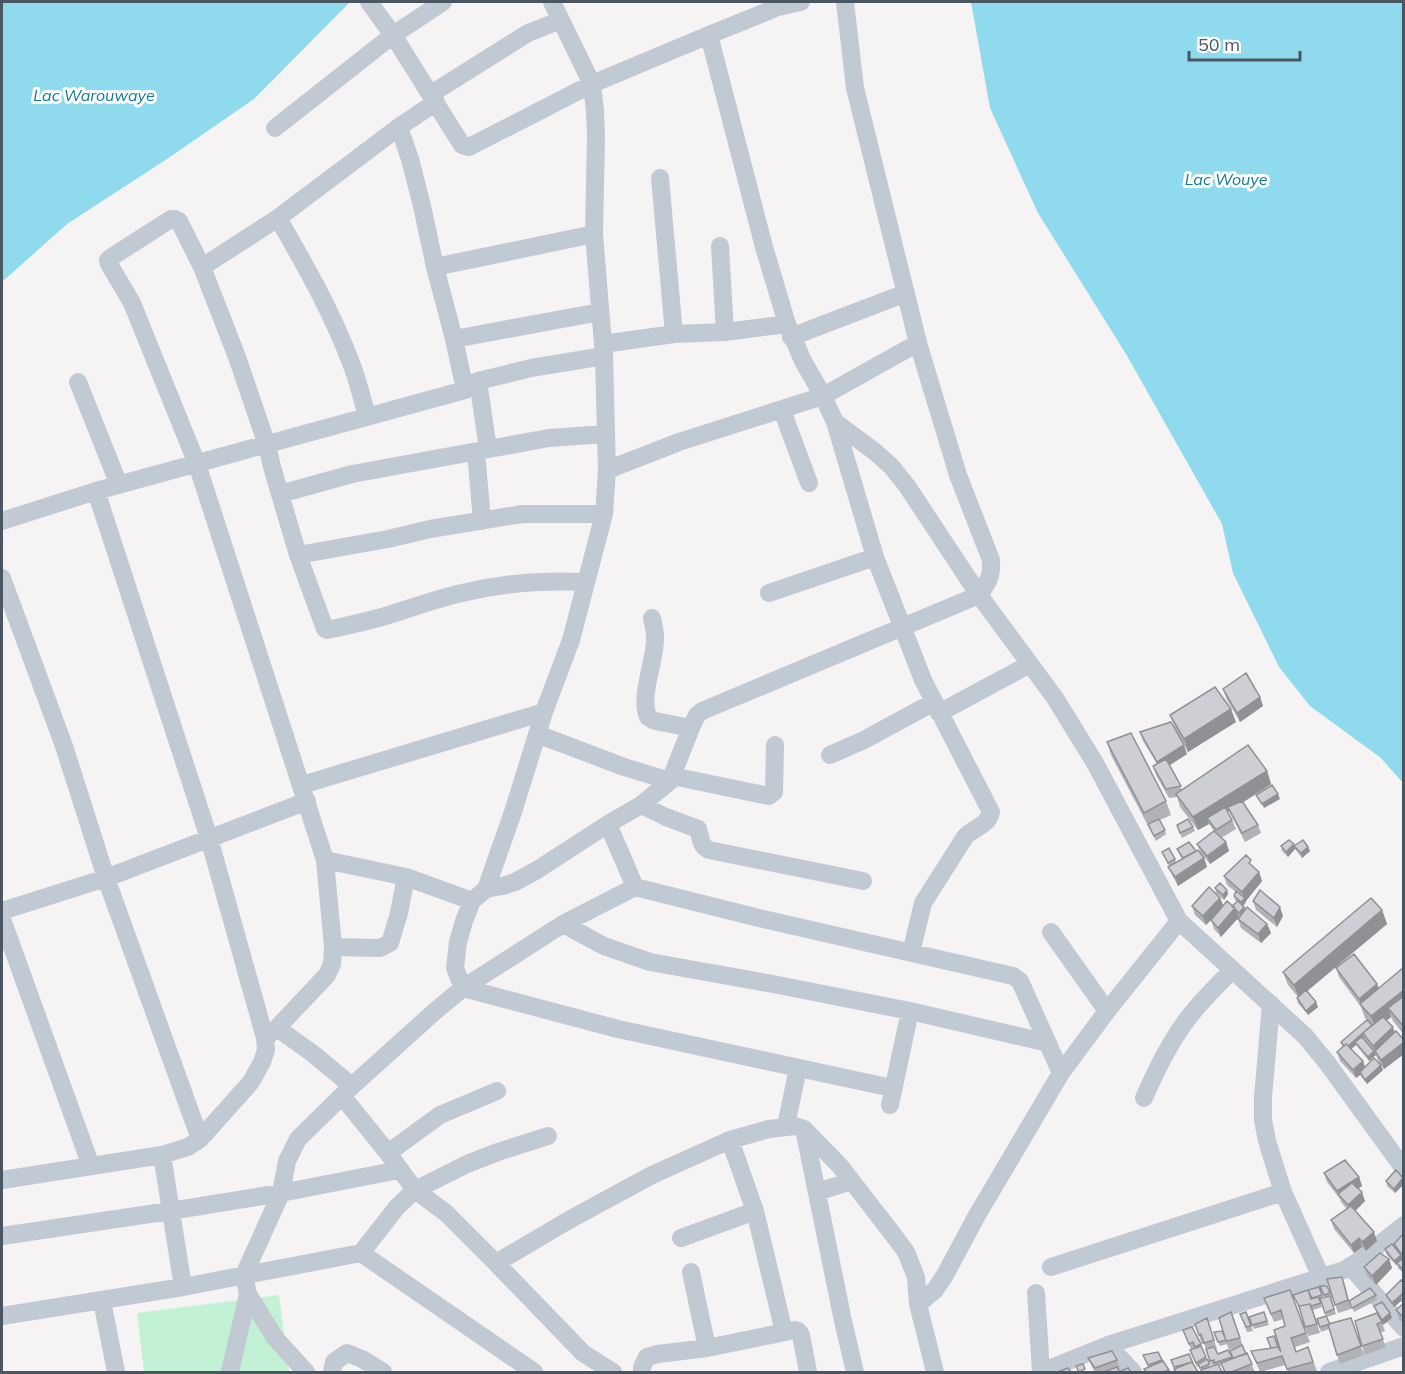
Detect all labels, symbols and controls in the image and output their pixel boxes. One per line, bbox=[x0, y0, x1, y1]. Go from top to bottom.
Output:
scale bar bbox=[1189, 24, 1300, 62]
text: 50 m bbox=[1198, 33, 1240, 56]
water label: Lac Warouwaye bbox=[33, 85, 155, 105]
water label: Lac Wouye bbox=[1185, 169, 1268, 189]

